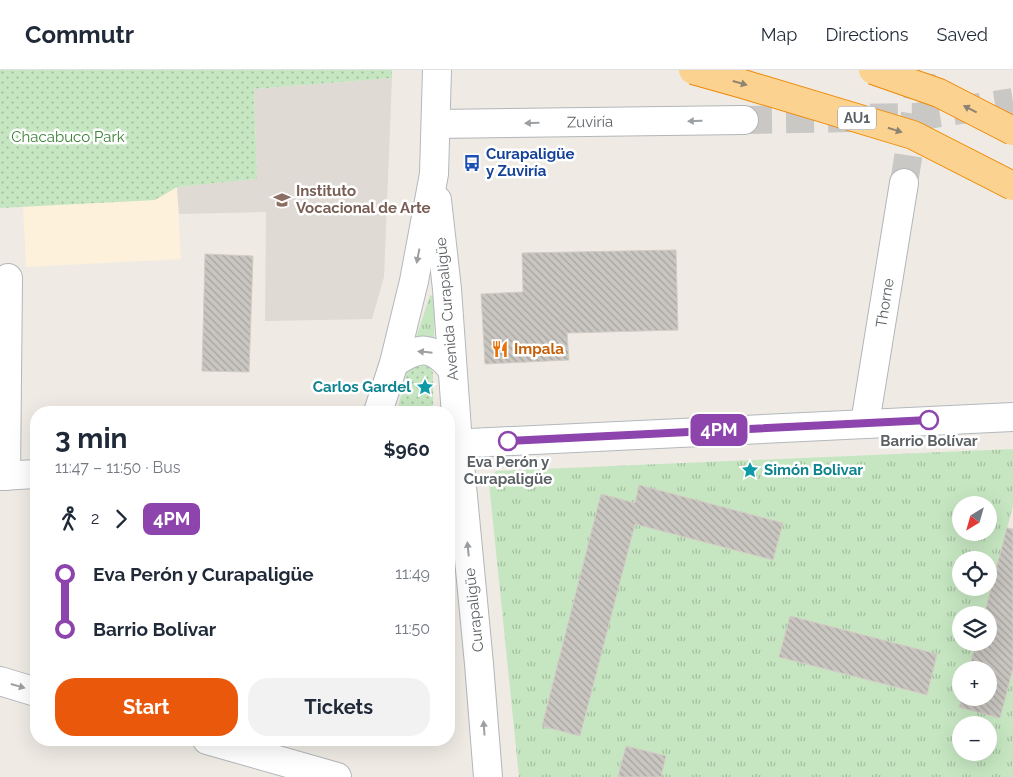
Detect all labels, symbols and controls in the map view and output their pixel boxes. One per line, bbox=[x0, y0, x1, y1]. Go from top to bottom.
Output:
text: Commutr bbox=[25, 20, 134, 49]
text: Map bbox=[761, 24, 797, 45]
text: Directions bbox=[825, 24, 909, 45]
text: Saved bbox=[937, 24, 988, 45]
one-way arrow bbox=[732, 79, 747, 87]
one-way arrow bbox=[962, 105, 977, 113]
road number: AU1 bbox=[838, 106, 876, 129]
street label: Zuviría bbox=[567, 113, 613, 131]
one-way arrow bbox=[687, 117, 703, 125]
one-way arrow bbox=[524, 119, 540, 127]
one-way arrow bbox=[888, 126, 903, 134]
park label: Chacabuco Park bbox=[11, 128, 125, 146]
place label: Curapaligüe y Zuviría bbox=[486, 145, 574, 180]
bus stop icon: Curapaligüe y Zuviría bbox=[462, 153, 482, 173]
place label: Instituto Vocacional de Arte bbox=[296, 182, 431, 217]
school or university icon: Instituto Vocacional de Arte bbox=[272, 190, 292, 210]
street label: Avenida Curapaligüe bbox=[432, 236, 462, 381]
one-way arrow bbox=[414, 249, 422, 265]
street label: Thorne bbox=[872, 277, 898, 329]
restaurant icon: Impala bbox=[490, 339, 510, 359]
place label: Impala bbox=[514, 340, 564, 358]
one-way arrow bbox=[416, 348, 432, 356]
place icon: Carlos Gardel bbox=[415, 377, 435, 397]
place label: Carlos Gardel bbox=[313, 378, 411, 396]
marker: Barrio Bolívar bbox=[919, 410, 939, 430]
line badge: 4PM bbox=[690, 414, 748, 446]
text: 4PM bbox=[700, 419, 738, 440]
text: 3 min bbox=[55, 422, 127, 455]
marker: Eva Perón y Curapaligüe bbox=[498, 431, 518, 451]
place label: Barrio Bolívar bbox=[880, 432, 978, 450]
text: $960 bbox=[384, 438, 430, 460]
place label: Eva Perón y Curapaligüe bbox=[464, 453, 552, 488]
text: 11:47 – 11:50 · Bus bbox=[55, 458, 181, 477]
place icon: Simón Bolivar bbox=[740, 460, 760, 480]
place label: Simón Bolivar bbox=[764, 461, 863, 479]
north arrow bbox=[952, 496, 998, 541]
map controls bbox=[952, 496, 997, 761]
icon: walk bbox=[55, 505, 83, 533]
icon: forward bbox=[107, 505, 135, 533]
text: 4PM bbox=[153, 508, 190, 529]
text: 2 bbox=[91, 509, 99, 528]
one-way arrow bbox=[463, 541, 471, 557]
button: locate bbox=[952, 551, 997, 596]
text: Eva Perón y Curapaligüe bbox=[93, 563, 314, 585]
text: 11:49 bbox=[395, 564, 430, 583]
street label: Curapaligüe bbox=[461, 567, 487, 653]
button: layers bbox=[952, 606, 997, 651]
text: Barrio Bolívar bbox=[93, 618, 216, 640]
text: 11:50 bbox=[395, 619, 430, 638]
button: + bbox=[952, 661, 997, 706]
button: Start bbox=[55, 678, 238, 736]
button: Tickets bbox=[248, 678, 430, 736]
one-way arrow bbox=[11, 683, 26, 691]
button: − bbox=[952, 716, 997, 761]
one-way arrow bbox=[480, 720, 488, 736]

